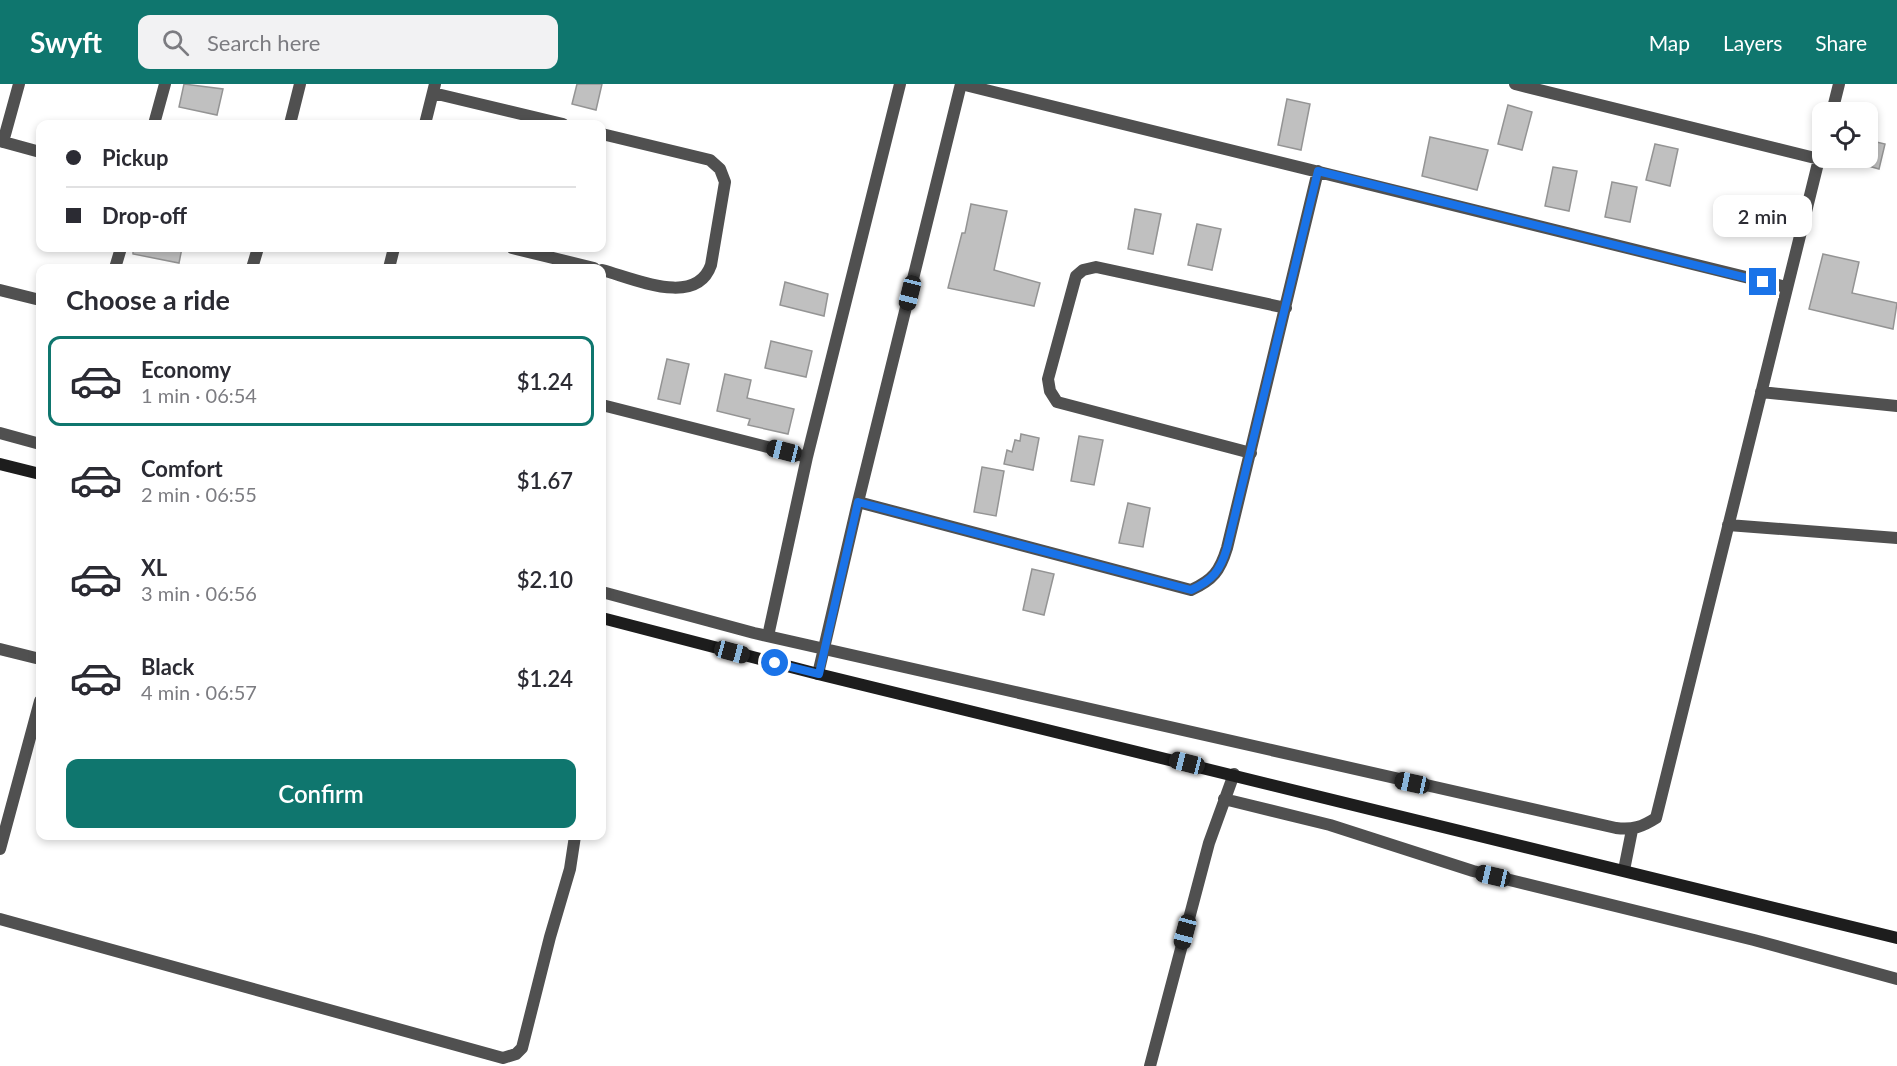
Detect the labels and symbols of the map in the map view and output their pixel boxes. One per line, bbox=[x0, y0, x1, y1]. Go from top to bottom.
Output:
callout: 2 min bbox=[1714, 195, 1812, 237]
route end bbox=[1749, 268, 1776, 295]
car bbox=[897, 273, 923, 313]
car bbox=[764, 438, 804, 464]
car bbox=[712, 639, 752, 665]
route start bbox=[761, 649, 788, 676]
car bbox=[1167, 750, 1207, 776]
car bbox=[1393, 770, 1431, 796]
car bbox=[1473, 863, 1513, 889]
car bbox=[1172, 912, 1198, 952]

